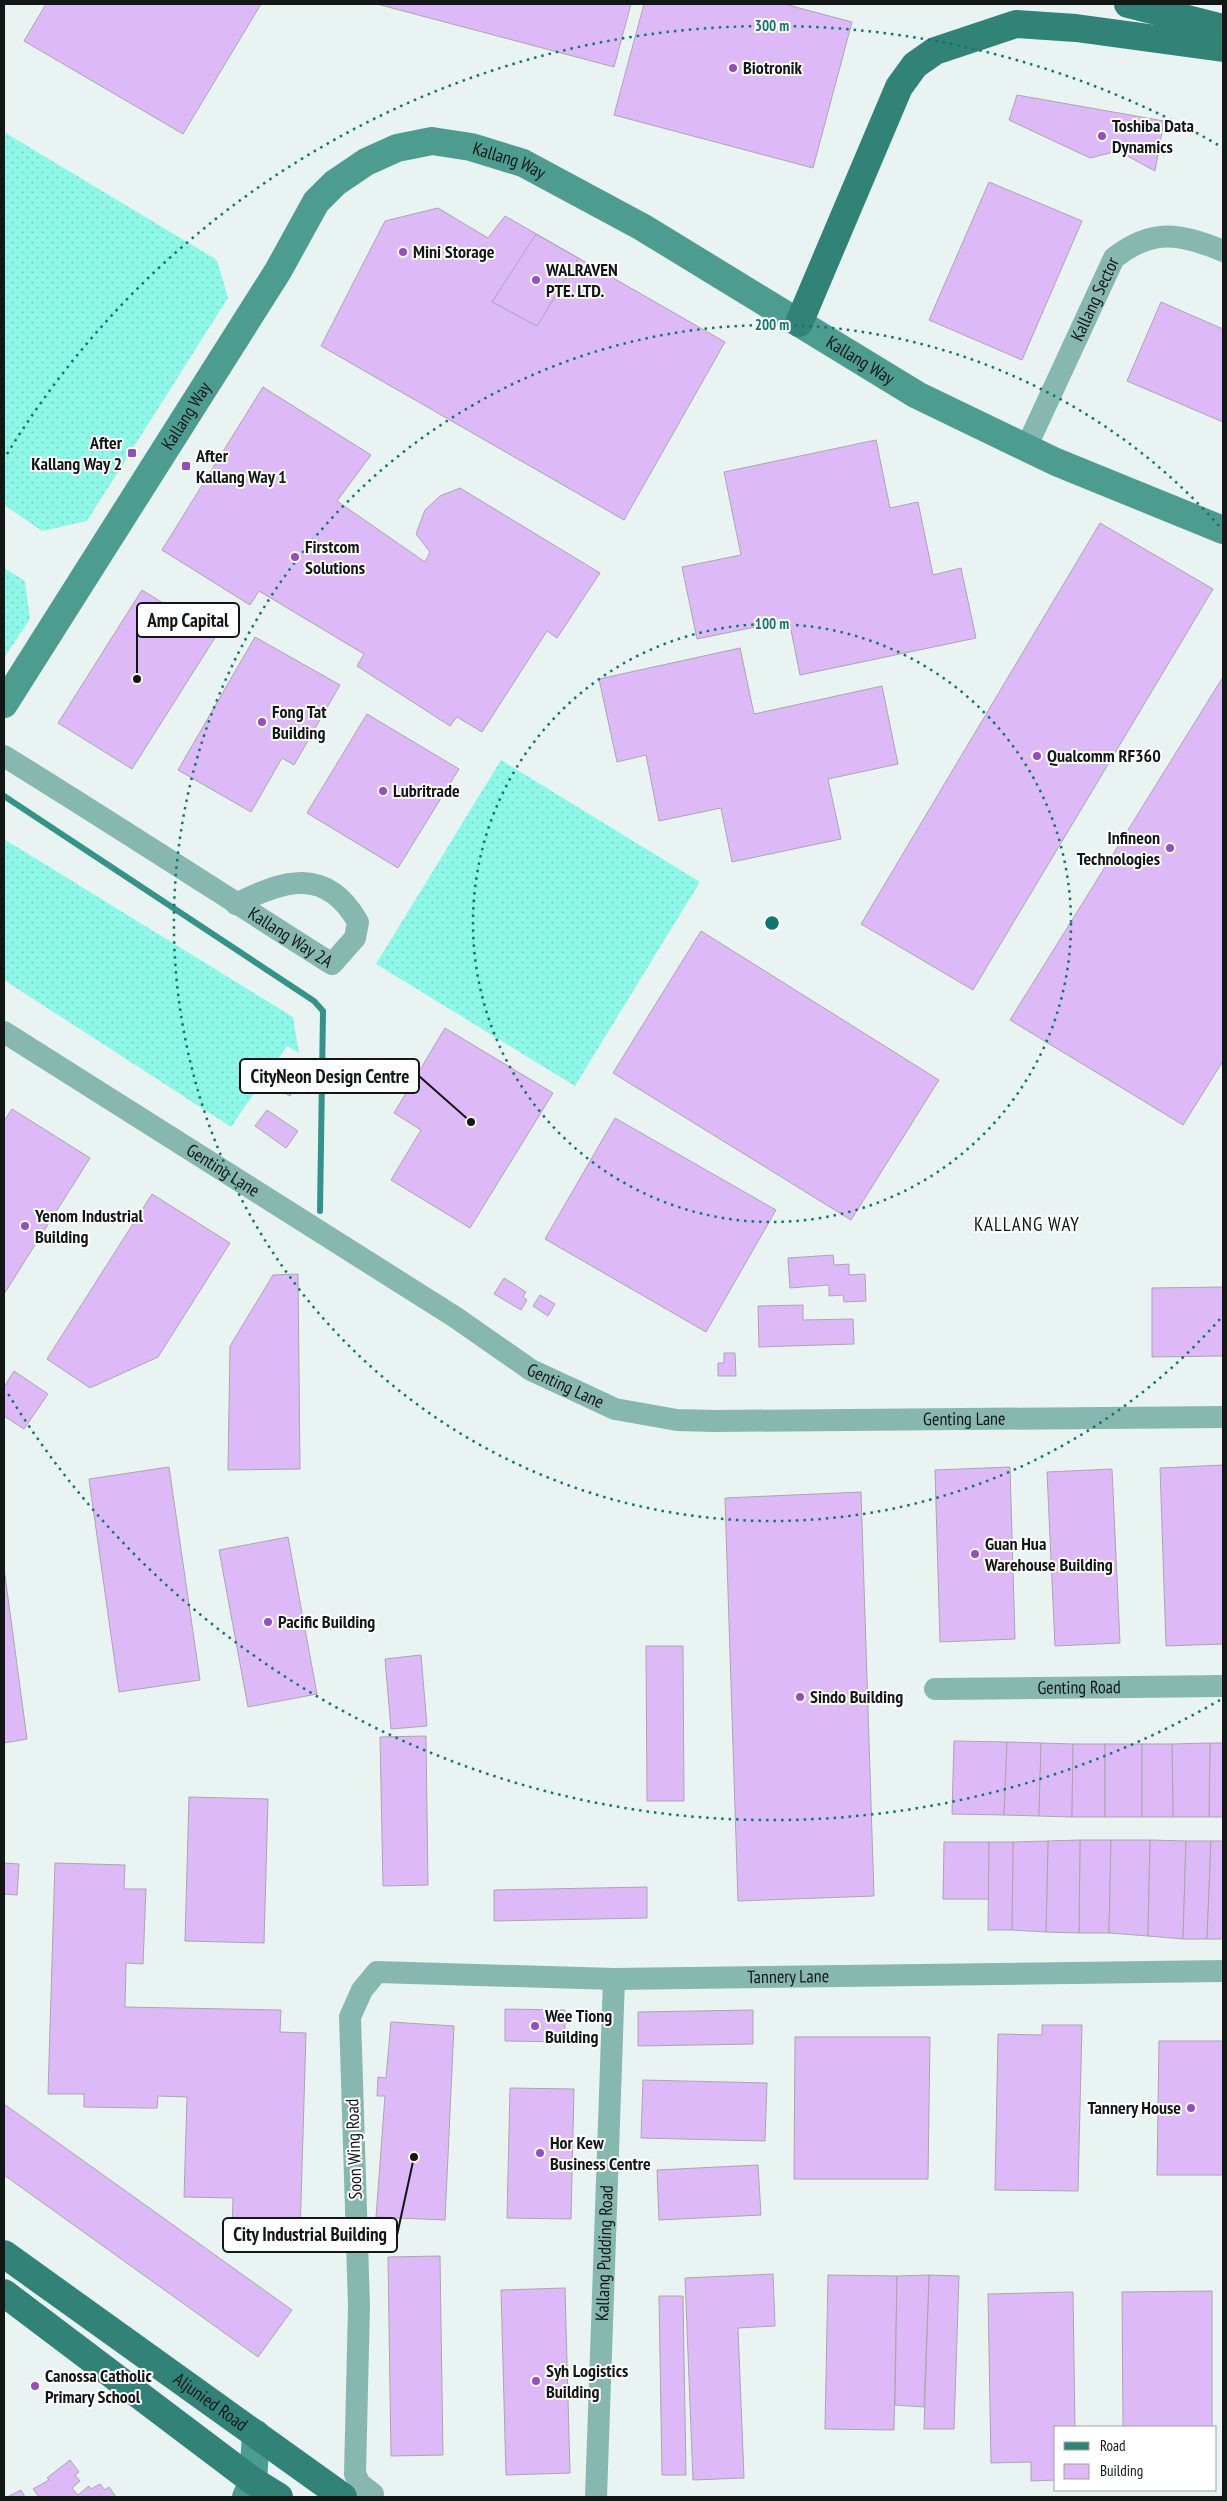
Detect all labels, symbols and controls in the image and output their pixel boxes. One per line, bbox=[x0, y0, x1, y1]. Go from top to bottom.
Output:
text: 300 m bbox=[755, 16, 789, 35]
place label: Biotronik bbox=[743, 56, 803, 79]
marker: Biotronik bbox=[727, 62, 739, 74]
place label: Toshiba Data Dynamics bbox=[1112, 114, 1194, 158]
marker: Toshiba Data Dynamics bbox=[1096, 130, 1108, 142]
street label: Kallang Way bbox=[470, 136, 550, 184]
place label: Mini Storage bbox=[413, 240, 495, 263]
marker: Mini Storage bbox=[397, 246, 409, 258]
street label: Kallang Sector bbox=[1065, 253, 1124, 345]
place label: WALRAVEN PTE. LTD. bbox=[545, 258, 618, 302]
marker: WALRAVEN PTE. LTD. bbox=[530, 274, 542, 286]
text: 200 m bbox=[755, 315, 789, 334]
street label: Kallang Way bbox=[822, 330, 899, 390]
street label: Kallang Way bbox=[156, 377, 216, 454]
place label: After Kallang Way 2 bbox=[31, 431, 123, 475]
place label: After Kallang Way 1 bbox=[195, 444, 287, 488]
marker: After Kallang Way 2 bbox=[126, 447, 138, 459]
marker: After Kallang Way 1 bbox=[180, 460, 192, 472]
place label: Firstcom Solutions bbox=[305, 535, 365, 579]
marker: Firstcom Solutions bbox=[289, 551, 301, 563]
callout: Amp Capital bbox=[137, 603, 239, 637]
text: Amp Capital bbox=[146, 608, 229, 632]
text: 100 m bbox=[755, 614, 789, 633]
place label: Fong Tat Building bbox=[272, 700, 327, 744]
marker: Fong Tat Building bbox=[256, 716, 268, 728]
place label: Qualcomm RF360 bbox=[1047, 744, 1161, 767]
marker: Qualcomm RF360 bbox=[1031, 750, 1043, 762]
place label: Lubritrade bbox=[393, 779, 460, 802]
marker: Lubritrade bbox=[377, 785, 389, 797]
place label: Infineon Technologies bbox=[1077, 826, 1160, 870]
marker: Infineon Technologies bbox=[1164, 842, 1176, 854]
street label: Kallang Way 2A bbox=[244, 902, 338, 973]
centre of rings bbox=[763, 914, 781, 932]
callout: CityNeon Design Centre bbox=[240, 1059, 419, 1093]
text: CityNeon Design Centre bbox=[251, 1064, 409, 1088]
street label: Genting Lane bbox=[182, 1138, 264, 1202]
place label: Yenom Industrial Building bbox=[34, 1204, 143, 1248]
district label: KALLANG WAY bbox=[974, 1212, 1080, 1236]
marker: Yenom Industrial Building bbox=[19, 1220, 31, 1232]
street label: Genting Lane bbox=[523, 1358, 608, 1413]
street label: Genting Lane bbox=[923, 1407, 1005, 1430]
place label: Guan Hua Warehouse Building bbox=[984, 1532, 1113, 1576]
marker: Guan Hua Warehouse Building bbox=[969, 1548, 981, 1560]
place label: Pacific Building bbox=[278, 1610, 375, 1633]
marker: Pacific Building bbox=[262, 1616, 274, 1628]
street label: Genting Road bbox=[1037, 1675, 1121, 1699]
place label: Sindo Building bbox=[810, 1685, 903, 1708]
marker: Sindo Building bbox=[794, 1691, 806, 1703]
street label: Tannery Lane bbox=[747, 1964, 829, 1988]
place label: Wee Tiong Building bbox=[544, 2004, 612, 2048]
marker: Wee Tiong Building bbox=[529, 2020, 541, 2032]
place label: Tannery House bbox=[1087, 2096, 1181, 2119]
street label: Soon Wing Road bbox=[340, 2098, 367, 2200]
marker: Tannery House bbox=[1185, 2102, 1197, 2114]
place label: Hor Kew Business Centre bbox=[550, 2131, 651, 2175]
marker: Hor Kew Business Centre bbox=[534, 2147, 546, 2159]
street label: Kallang Pudding Road bbox=[590, 2185, 618, 2322]
callout: City Industrial Building bbox=[223, 2218, 397, 2252]
text: City Industrial Building bbox=[233, 2222, 387, 2246]
place label: Syh Logistics Building bbox=[546, 2359, 628, 2403]
place label: Canossa Catholic Primary School bbox=[45, 2364, 152, 2408]
street label: Aljunied Road bbox=[169, 2367, 252, 2436]
marker: Syh Logistics Building bbox=[530, 2375, 542, 2387]
marker: Canossa Catholic Primary School bbox=[29, 2380, 41, 2392]
legend bbox=[1054, 2426, 1217, 2491]
text: Road bbox=[1100, 2436, 1126, 2455]
text: Building bbox=[1100, 2461, 1143, 2480]

